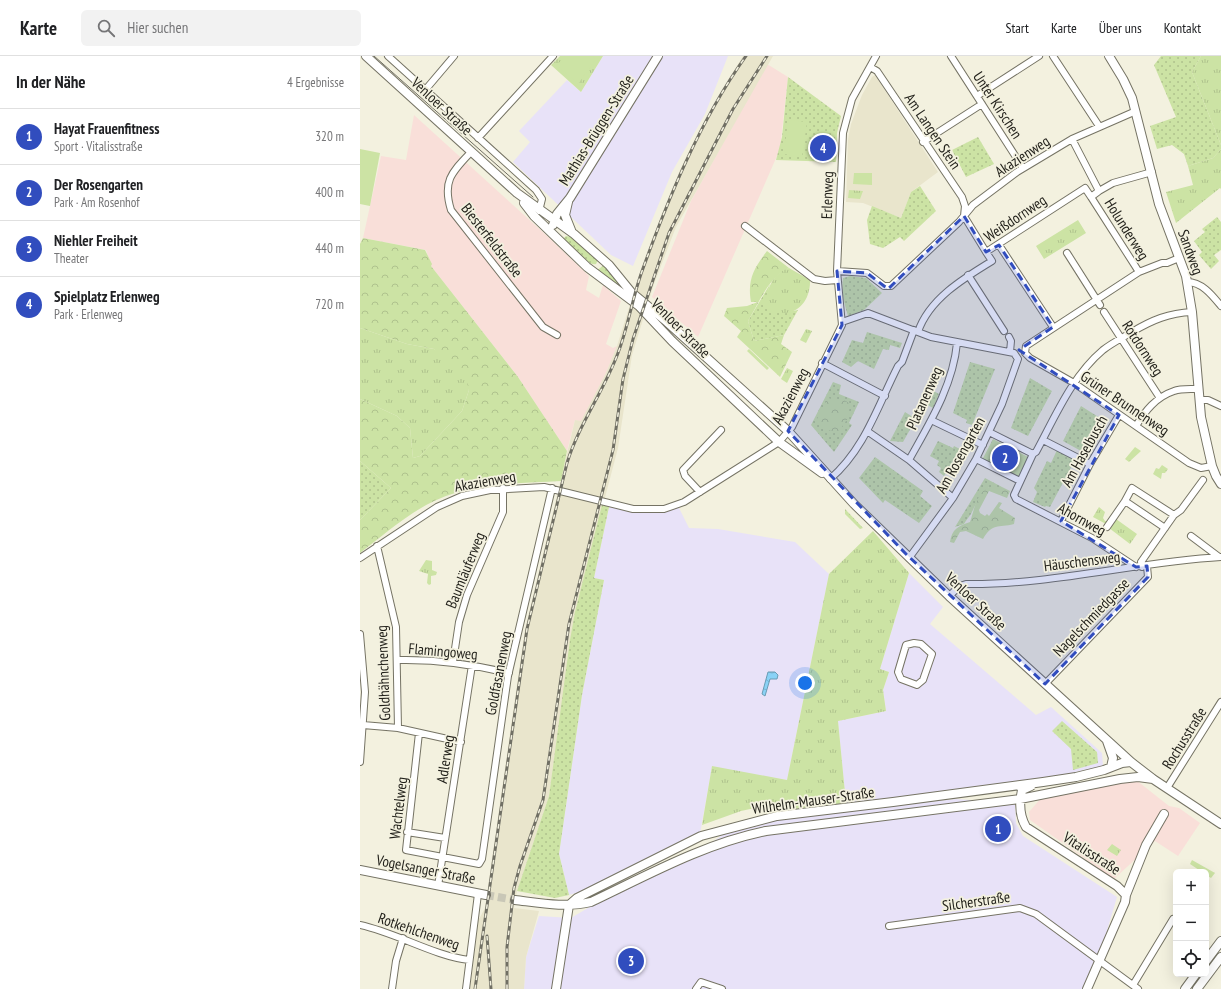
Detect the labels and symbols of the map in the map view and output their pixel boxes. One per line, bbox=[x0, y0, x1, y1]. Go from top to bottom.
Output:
street label: Unter Kirschen bbox=[969, 68, 1027, 142]
street label: Mathias-Brüggen-Straße bbox=[554, 71, 638, 189]
street label: Venloer Straße bbox=[407, 72, 476, 139]
street label: Am Langen Stein bbox=[901, 89, 965, 173]
street label: Akazienweg bbox=[991, 131, 1053, 181]
pin: 4 bbox=[810, 133, 836, 163]
street label: Erlenweg bbox=[817, 171, 837, 219]
street label: Weißdornweg bbox=[980, 190, 1050, 246]
street label: Holunderweg bbox=[1101, 195, 1153, 263]
street label: Biesterfeldstraße bbox=[457, 199, 527, 281]
street label: Sandweg bbox=[1174, 227, 1208, 277]
street label: Venloer Straße bbox=[646, 293, 715, 362]
street label: Rotdornweg bbox=[1118, 317, 1168, 379]
street label: Akazienweg bbox=[767, 364, 813, 428]
street label: Platanenweg bbox=[902, 364, 946, 432]
street label: Grüner Brunnenweg bbox=[1077, 366, 1173, 440]
street label: Am Haselbusch bbox=[1057, 412, 1111, 490]
street label: Am Rosengarten bbox=[931, 413, 989, 497]
pin: 2 bbox=[992, 443, 1018, 473]
street label: Akazienweg bbox=[453, 466, 517, 496]
street label: Ahornweg bbox=[1055, 498, 1109, 540]
street label: Baumläuferweg bbox=[441, 529, 489, 611]
street label: Häuschensweg bbox=[1043, 547, 1121, 575]
street label: Venloer Straße bbox=[941, 567, 1010, 634]
street label: Nagelschmiedgasse bbox=[1049, 574, 1133, 660]
street label: Goldhähnchenweg bbox=[372, 625, 394, 721]
street label: Goldfasanenweg bbox=[481, 629, 515, 717]
street label: Flamingoweg bbox=[408, 639, 478, 663]
your location bbox=[795, 673, 815, 693]
street label: Rochusstraße bbox=[1158, 704, 1210, 772]
street label: Adlerweg bbox=[432, 733, 458, 785]
street label: Wachtelweg bbox=[385, 776, 411, 840]
street label: Wilhelm-Mauser-Straße bbox=[751, 782, 875, 818]
pin: 1 bbox=[985, 814, 1011, 844]
street label: Vitalisstraße bbox=[1059, 827, 1124, 879]
street label: Vogelsanger Straße bbox=[374, 850, 477, 888]
street label: Silcherstraße bbox=[941, 887, 1011, 915]
street label: Rotkehlchenweg bbox=[376, 908, 462, 954]
pin: 3 bbox=[618, 946, 644, 976]

